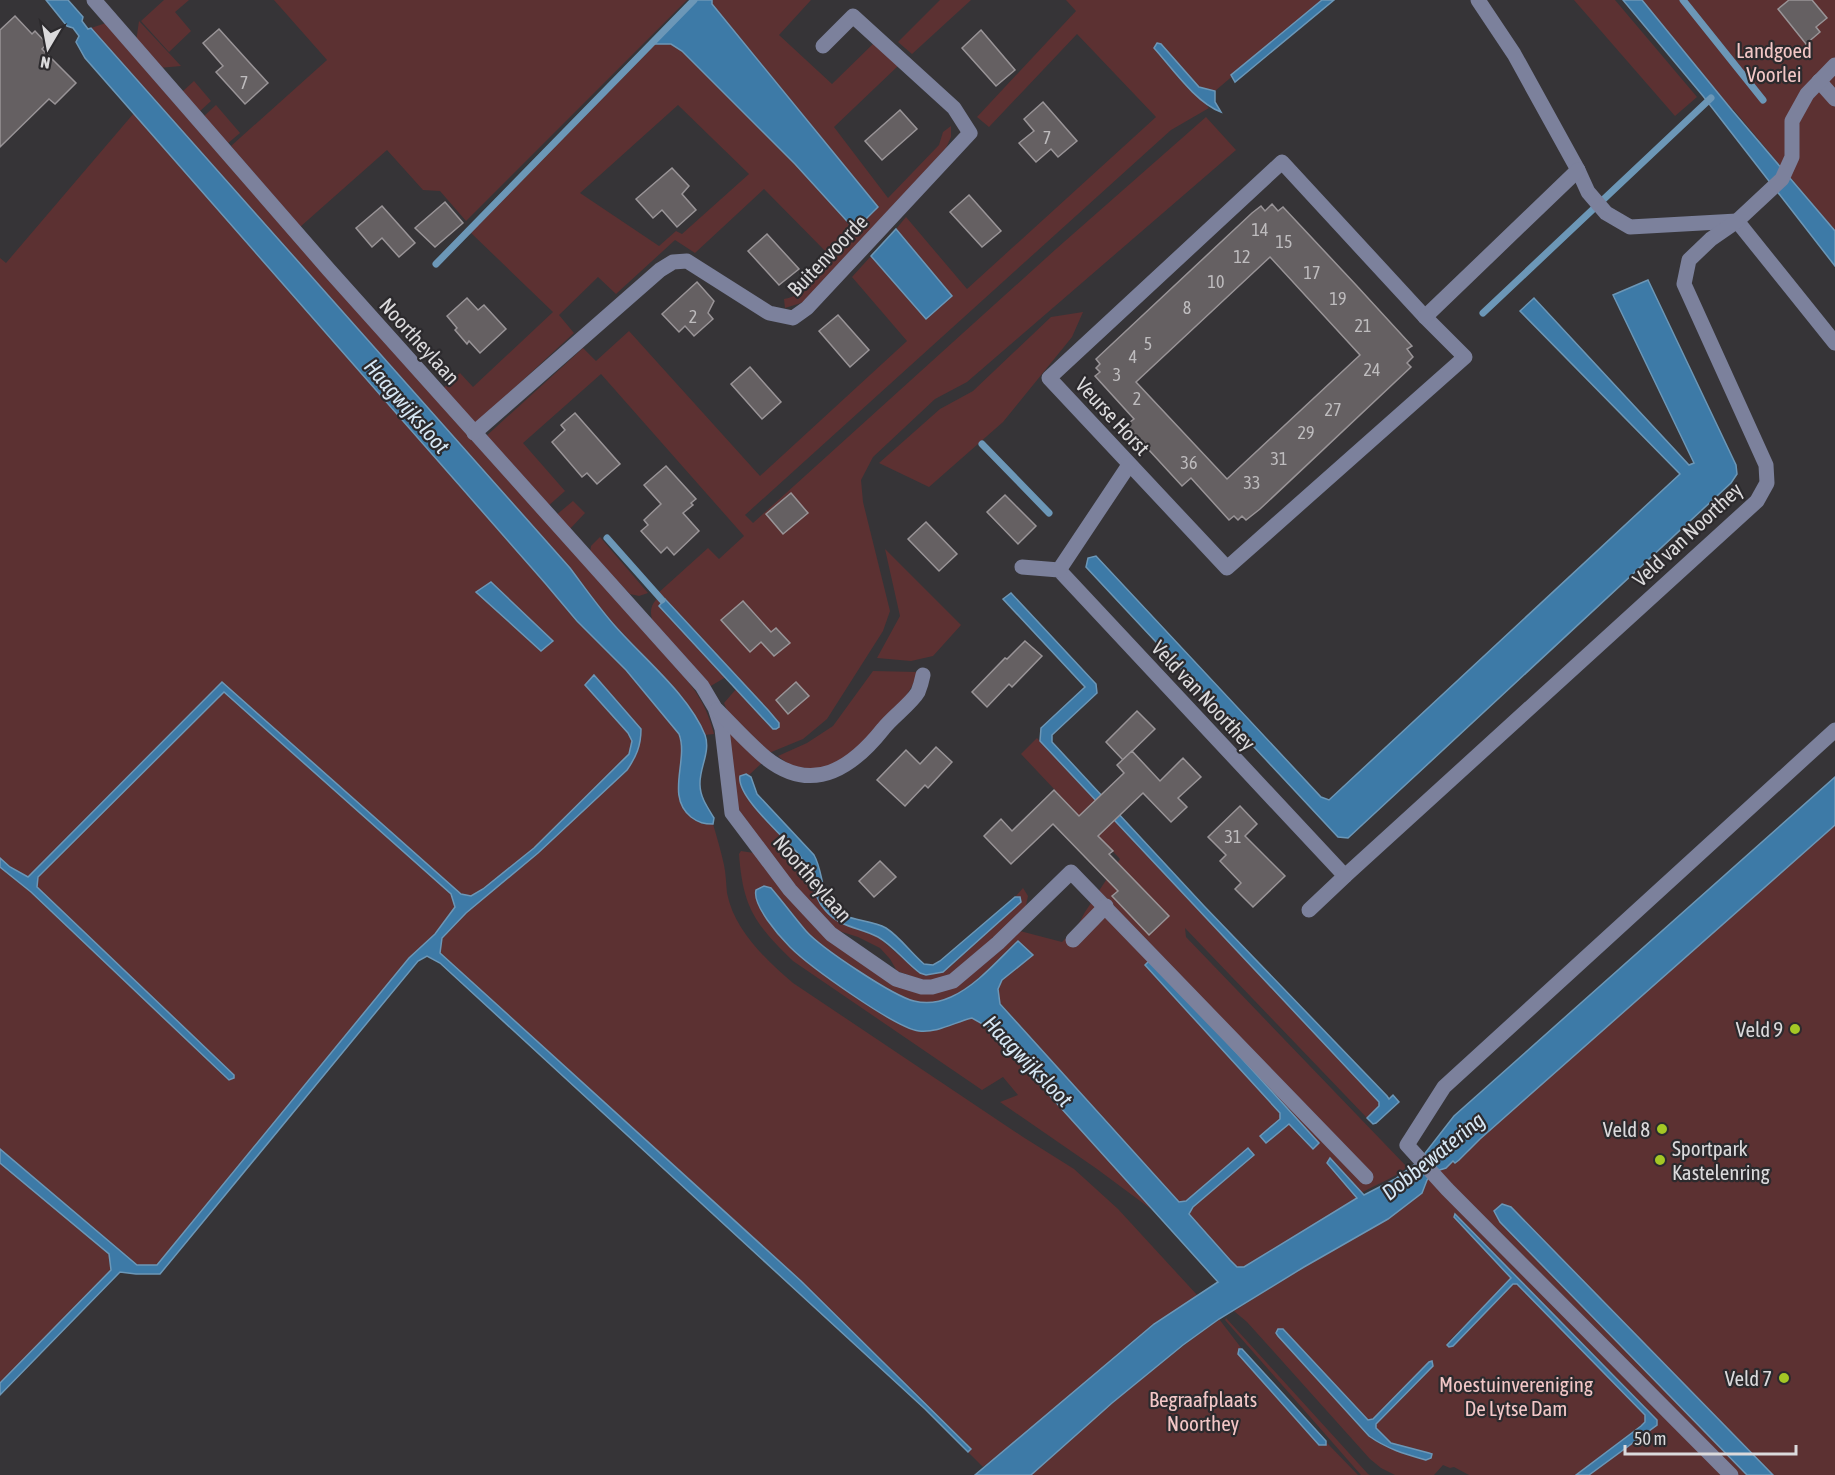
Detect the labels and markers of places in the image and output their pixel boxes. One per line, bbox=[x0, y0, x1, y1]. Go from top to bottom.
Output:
place label: Veld 9 bbox=[1736, 1017, 1783, 1041]
marker: Veld 9 bbox=[1788, 1022, 1802, 1036]
place label: Veld 8 bbox=[1603, 1117, 1650, 1141]
marker: Veld 8 bbox=[1655, 1122, 1669, 1136]
place label: Sportpark Kastelenring bbox=[1672, 1136, 1770, 1184]
marker: Sportpark Kastelenring bbox=[1653, 1153, 1667, 1167]
place label: Veld 7 bbox=[1725, 1366, 1772, 1390]
marker: Veld 7 bbox=[1777, 1371, 1791, 1385]

